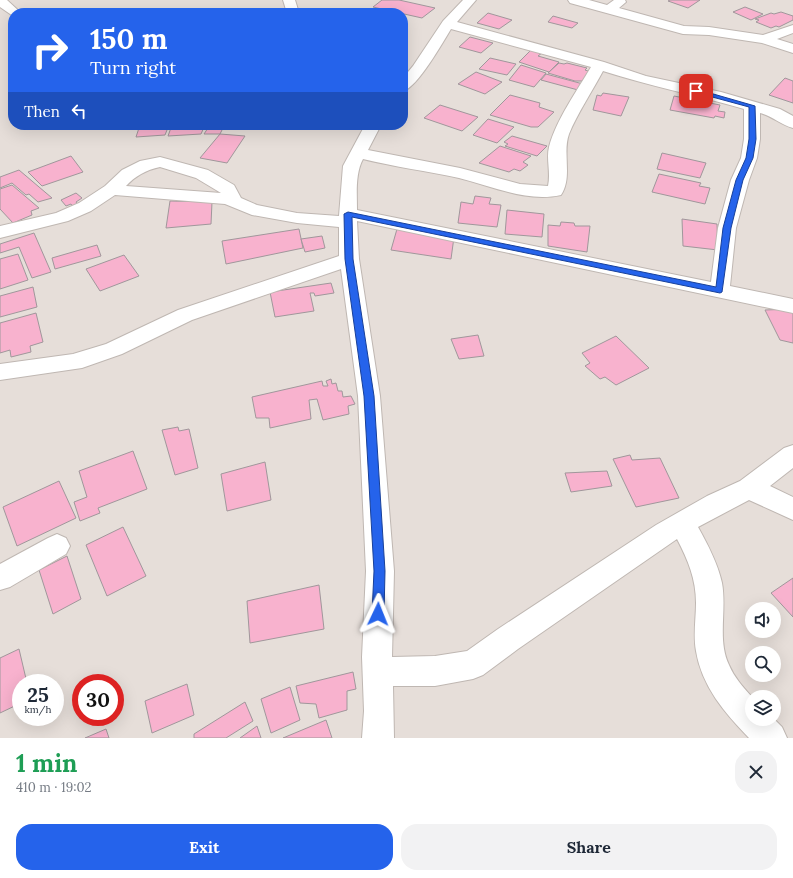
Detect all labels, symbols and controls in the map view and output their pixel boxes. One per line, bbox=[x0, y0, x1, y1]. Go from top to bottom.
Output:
text: 150 m bbox=[90, 21, 167, 57]
icon: right bbox=[24, 24, 76, 76]
text: Turn right bbox=[90, 56, 176, 79]
pin bbox=[679, 74, 713, 108]
icon: arrive bbox=[685, 80, 707, 102]
icon: left bbox=[68, 100, 90, 122]
text: Then bbox=[24, 102, 60, 121]
position arrow bbox=[357, 593, 399, 635]
map controls bbox=[745, 602, 781, 726]
button: sound bbox=[745, 602, 781, 638]
button: search bbox=[745, 646, 781, 682]
speed limit sign: 30 bbox=[72, 674, 124, 726]
text: 25 bbox=[27, 682, 49, 707]
button: layers bbox=[745, 690, 781, 726]
text: km/h bbox=[24, 703, 52, 716]
text: 1 min bbox=[16, 748, 77, 779]
button: close bbox=[735, 751, 777, 793]
text: 410 m · 19:02 bbox=[16, 779, 91, 796]
button: Exit bbox=[16, 824, 393, 870]
button: Share bbox=[401, 824, 777, 870]

